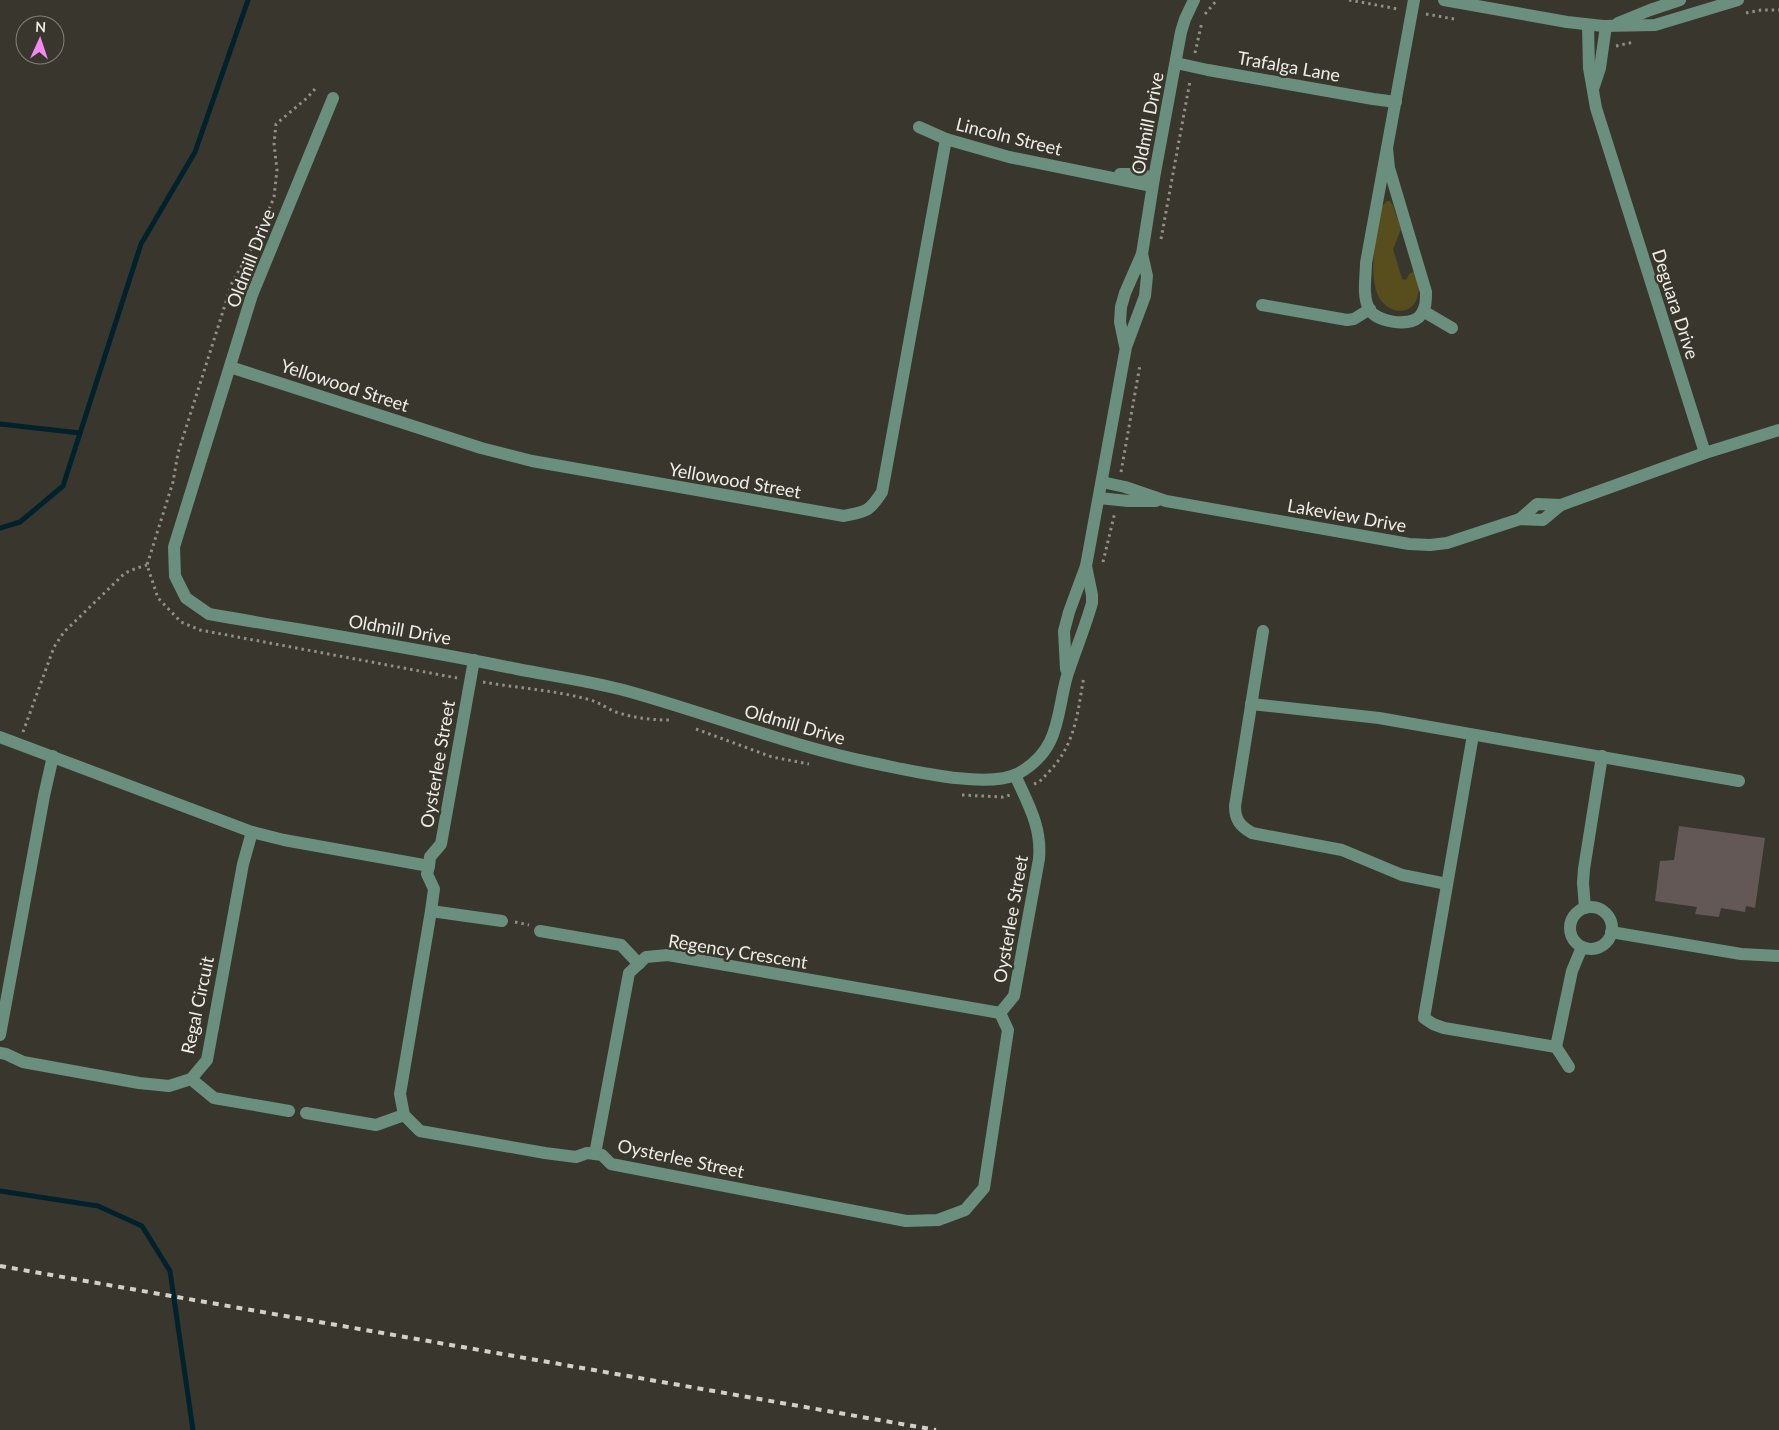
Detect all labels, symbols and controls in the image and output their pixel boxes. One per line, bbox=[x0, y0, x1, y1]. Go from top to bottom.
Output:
north arrow bbox=[15, 15, 65, 65]
text: N bbox=[35, 18, 47, 35]
street label: Trafalga Lane bbox=[1236, 46, 1342, 86]
street label: Oldmill Drive bbox=[1126, 70, 1168, 176]
street label: Lincoln Street bbox=[954, 112, 1065, 160]
street label: Oldmill Drive bbox=[221, 206, 279, 310]
street label: Deguara Drive bbox=[1648, 246, 1704, 362]
street label: Yellowood Street bbox=[278, 354, 413, 416]
street label: Yellowood Street bbox=[667, 458, 803, 503]
street label: Lakeview Drive bbox=[1286, 494, 1408, 536]
street label: Oldmill Drive bbox=[347, 609, 453, 649]
street label: Oysterlee Street bbox=[415, 698, 459, 829]
street label: Oldmill Drive bbox=[742, 699, 848, 749]
street label: Oysterlee Street bbox=[988, 853, 1032, 984]
street label: Regency Crescent bbox=[667, 929, 810, 973]
street label: Regal Circuit bbox=[176, 954, 218, 1056]
street label: Oysterlee Street bbox=[616, 1134, 747, 1182]

